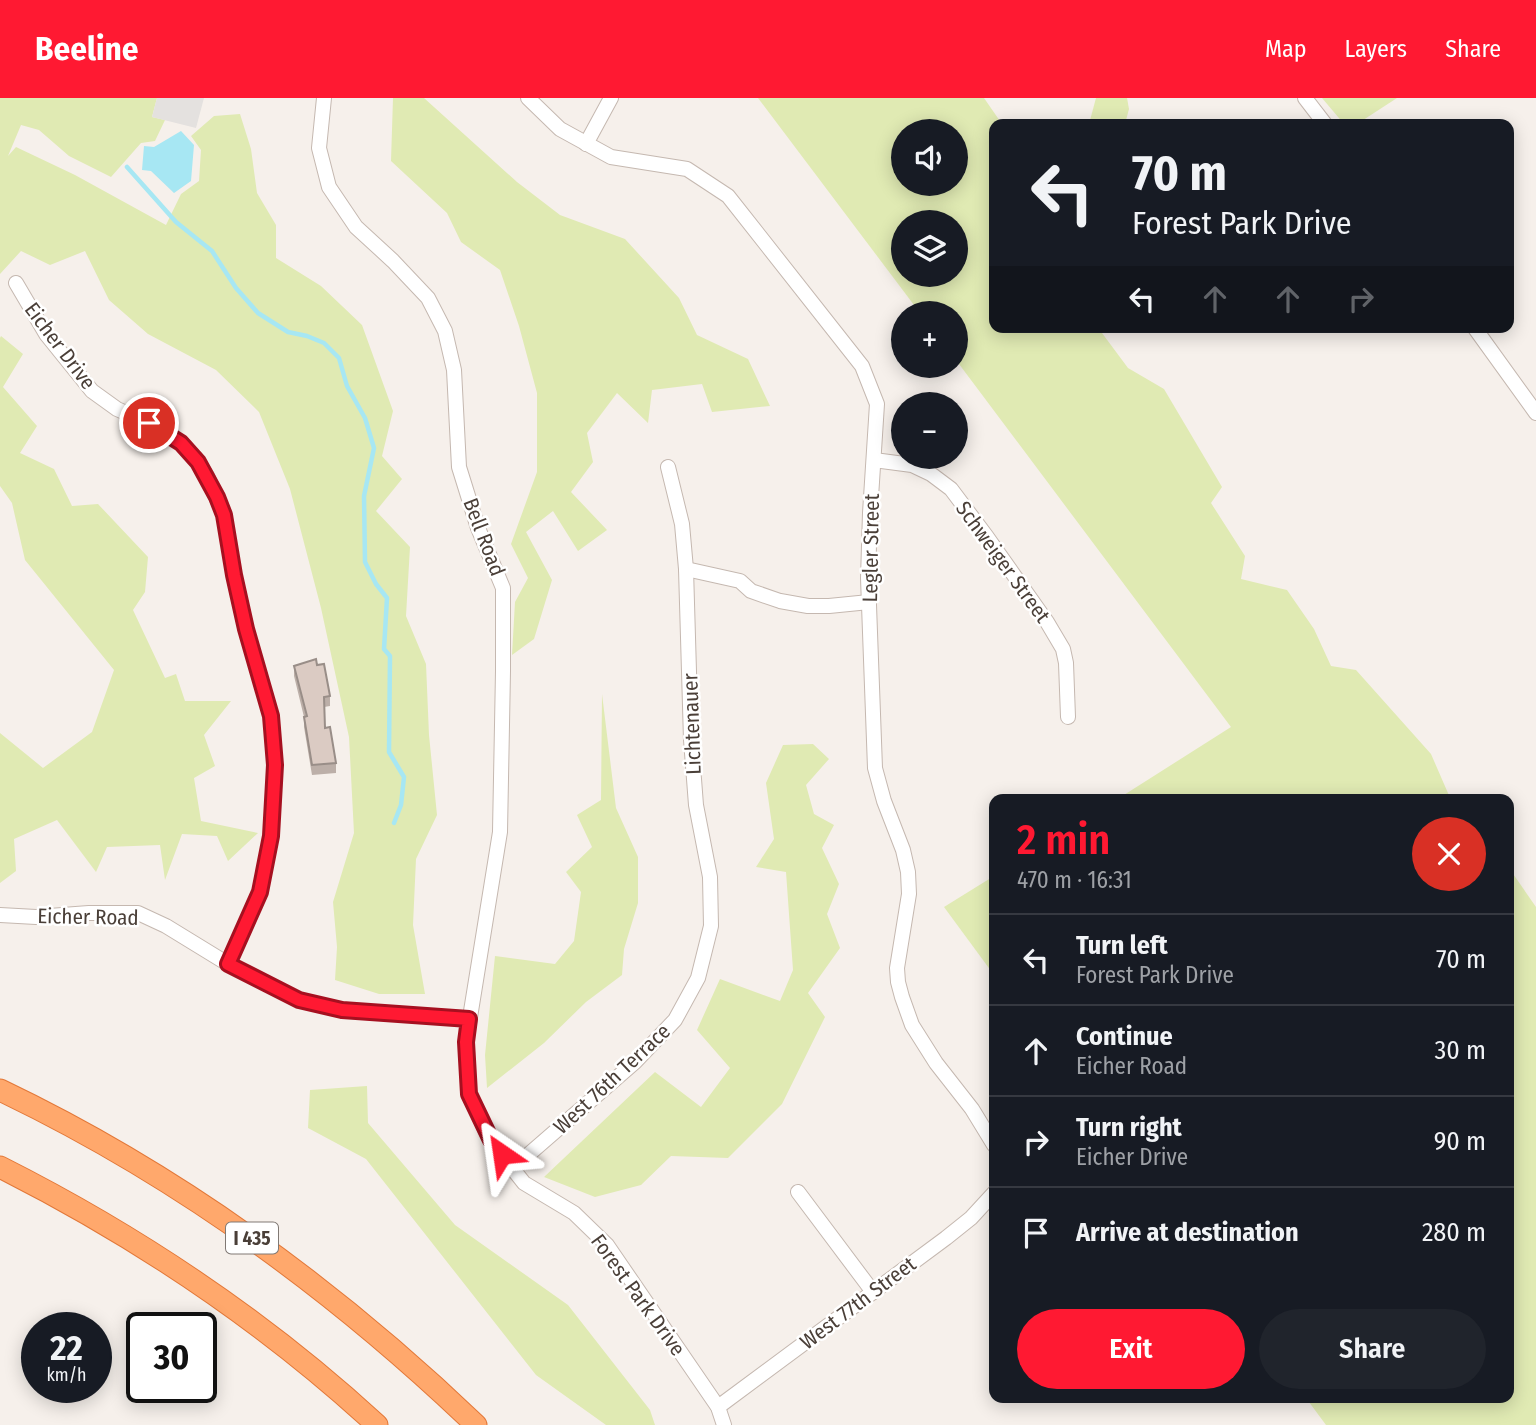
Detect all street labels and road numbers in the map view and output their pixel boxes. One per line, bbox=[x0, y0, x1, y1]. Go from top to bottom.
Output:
street label: Eicher Drive bbox=[19, 297, 101, 395]
street label: Legler Street bbox=[857, 493, 885, 603]
street label: Bell Road bbox=[457, 494, 511, 580]
street label: Schweiger Street bbox=[950, 496, 1056, 628]
street label: Lichtenauer bbox=[677, 672, 707, 775]
street label: Eicher Road bbox=[37, 903, 139, 931]
street label: West 76th Terrace bbox=[548, 1018, 676, 1140]
road number: I 435 bbox=[226, 1222, 278, 1254]
street label: Forest Park Drive bbox=[585, 1229, 691, 1361]
street label: West 77th Street bbox=[795, 1251, 921, 1355]

